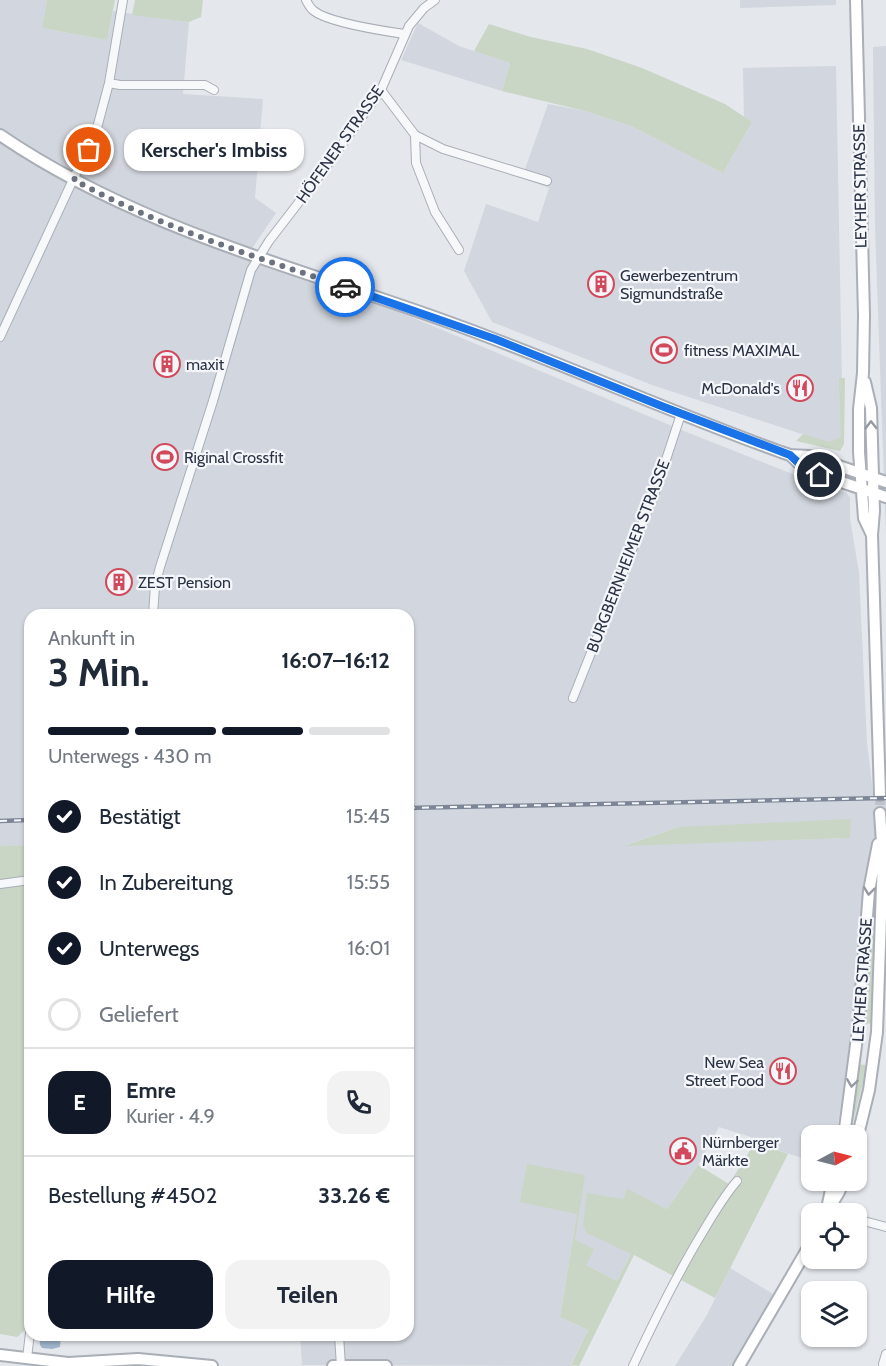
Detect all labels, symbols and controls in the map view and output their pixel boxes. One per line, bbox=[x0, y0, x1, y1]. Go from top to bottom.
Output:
street label: HÖFENER STRASSE bbox=[292, 81, 388, 206]
pin bbox=[63, 124, 114, 175]
street label: LEYHER STRASSE bbox=[849, 124, 871, 248]
callout: Kerscher's Imbiss bbox=[125, 129, 305, 171]
icon: bag bbox=[72, 133, 105, 166]
text: Kerscher's Imbiss bbox=[141, 138, 287, 162]
courier bbox=[315, 257, 375, 317]
place label: Gewerbezentrum Sigmundstraße bbox=[620, 266, 738, 303]
building icon: Gewerbezentrum Sigmundstraße bbox=[586, 269, 616, 299]
icon: car bbox=[329, 271, 362, 304]
sports icon: fitness MAXIMAL bbox=[649, 335, 679, 365]
place label: fitness MAXIMAL bbox=[684, 341, 799, 360]
building icon: maxit bbox=[152, 349, 182, 379]
place label: maxit bbox=[186, 355, 225, 374]
restaurant icon: McDonald's bbox=[785, 373, 815, 403]
place label: McDonald's bbox=[701, 379, 780, 398]
one-way arrow bbox=[865, 420, 877, 429]
sports icon: Riginal Crossfit bbox=[150, 442, 180, 472]
place label: Riginal Crossfit bbox=[184, 448, 284, 467]
pin bbox=[794, 449, 845, 500]
street label: BURGBERNHEIMER STRASSE bbox=[582, 457, 674, 655]
icon: home bbox=[803, 458, 836, 491]
building icon: ZEST Pension bbox=[104, 567, 134, 597]
place label: ZEST Pension bbox=[138, 573, 231, 592]
text: Ankunft in bbox=[48, 626, 135, 650]
text: 16:07–16:12 bbox=[281, 647, 390, 674]
text: 3 Min. bbox=[48, 648, 149, 696]
text: Unterwegs · 430 m bbox=[48, 744, 211, 768]
icon: check bbox=[48, 800, 81, 833]
text: Bestätigt bbox=[99, 803, 181, 830]
text: 15:45 bbox=[346, 804, 390, 828]
icon: check bbox=[48, 866, 81, 899]
text: In Zubereitung bbox=[99, 869, 233, 896]
text: 15:55 bbox=[347, 870, 390, 894]
one-way arrow bbox=[864, 886, 876, 895]
street label: LEYHER STRASSE bbox=[848, 917, 876, 1043]
icon: check bbox=[48, 932, 81, 965]
text: Unterwegs bbox=[99, 935, 199, 962]
text: 16:01 bbox=[347, 936, 390, 960]
text: Geliefert bbox=[99, 1001, 179, 1028]
place label: New Sea Street Food bbox=[685, 1053, 764, 1090]
restaurant icon: New Sea Street Food bbox=[768, 1056, 798, 1086]
button: phone bbox=[327, 1071, 390, 1134]
text: Emre bbox=[126, 1077, 176, 1104]
one-way arrow bbox=[847, 1078, 859, 1088]
text: E bbox=[73, 1089, 86, 1116]
text: Kurier · 4.9 bbox=[126, 1104, 215, 1128]
north arrow bbox=[801, 1125, 867, 1191]
map controls bbox=[801, 1125, 867, 1347]
place label: Nürnberger Märkte bbox=[702, 1133, 780, 1170]
public building icon: Nürnberger Märkte bbox=[668, 1136, 698, 1166]
text: Bestellung #4502 bbox=[48, 1182, 217, 1209]
text: 33.26 € bbox=[318, 1182, 390, 1209]
button: locate bbox=[801, 1203, 867, 1269]
button: Hilfe bbox=[48, 1260, 213, 1329]
button: Teilen bbox=[225, 1260, 390, 1329]
button: layers bbox=[801, 1281, 867, 1347]

